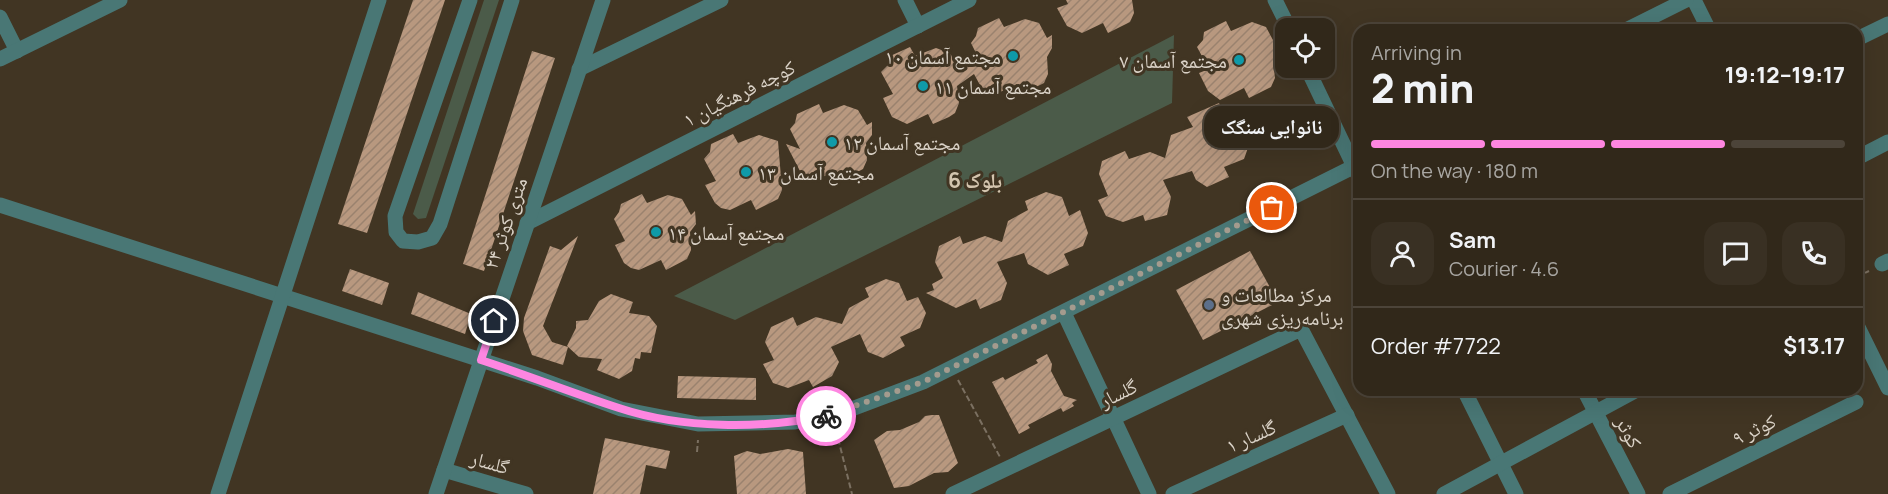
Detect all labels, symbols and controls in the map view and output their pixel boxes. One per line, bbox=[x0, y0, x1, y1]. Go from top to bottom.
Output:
map controls bbox=[1275, 18, 1335, 78]
button: locate bbox=[1275, 18, 1335, 78]
text: Arriving in bbox=[1371, 39, 1462, 66]
place label: مجتمع آسمان ۱۰ bbox=[885, 43, 1001, 70]
place label: مجتمع آسمان ۷ bbox=[1120, 47, 1227, 74]
marker: مجتمع آسمان ۱۰ bbox=[1006, 49, 1020, 63]
street label: کوچه فرهنگیان ۱ bbox=[678, 53, 800, 133]
marker: مجتمع آسمان ۷ bbox=[1232, 53, 1246, 67]
text: 19:12–19:17 bbox=[1725, 60, 1845, 90]
text: 2 min bbox=[1371, 61, 1474, 115]
place label: مجتمع آسمان ۱۱ bbox=[935, 73, 1051, 100]
marker: مجتمع آسمان ۱۱ bbox=[916, 79, 930, 93]
callout: نانوایی سنگک bbox=[1204, 106, 1340, 148]
text: نانوایی سنگک bbox=[1221, 113, 1322, 140]
place label: مجتمع آسمان ۱۲ bbox=[844, 129, 960, 156]
marker: مجتمع آسمان ۱۲ bbox=[825, 135, 839, 149]
text: On the way · 180 m bbox=[1371, 157, 1538, 184]
place label: مجتمع آسمان ۱۳ bbox=[758, 159, 874, 186]
marker: مجتمع آسمان ۱۳ bbox=[739, 165, 753, 179]
district label: بلوک 6 bbox=[948, 166, 1002, 194]
street label: ۲۴ متری کوثر bbox=[477, 174, 533, 272]
pin bbox=[1246, 182, 1297, 233]
icon: bag bbox=[1255, 191, 1288, 224]
place label: مجتمع آسمان ۱۴ bbox=[668, 219, 784, 246]
button: person bbox=[1371, 222, 1434, 285]
button: chat bbox=[1704, 222, 1767, 285]
button: phone bbox=[1782, 222, 1845, 285]
marker: مجتمع آسمان ۱۴ bbox=[649, 225, 663, 239]
text: Sam bbox=[1449, 225, 1496, 255]
text: Courier · 4.6 bbox=[1449, 255, 1559, 282]
place label: مرکز مطالعات و برنامه‌ریزی شهری bbox=[1221, 281, 1344, 331]
pin bbox=[468, 295, 519, 346]
marker: مرکز مطالعات و برنامه‌ریزی شهری bbox=[1202, 298, 1216, 312]
icon: home bbox=[477, 304, 510, 337]
text: Order #7722 bbox=[1371, 331, 1501, 361]
text: $13.17 bbox=[1783, 331, 1845, 361]
street label: گلسار bbox=[1094, 372, 1142, 414]
courier bbox=[796, 386, 856, 446]
icon: bike bbox=[810, 400, 843, 433]
street label: کوثر ۹ bbox=[1728, 407, 1780, 451]
street label: کوثر bbox=[1609, 410, 1649, 453]
street label: گلسار ۱ bbox=[1222, 413, 1280, 459]
street label: گلسار bbox=[466, 443, 513, 480]

